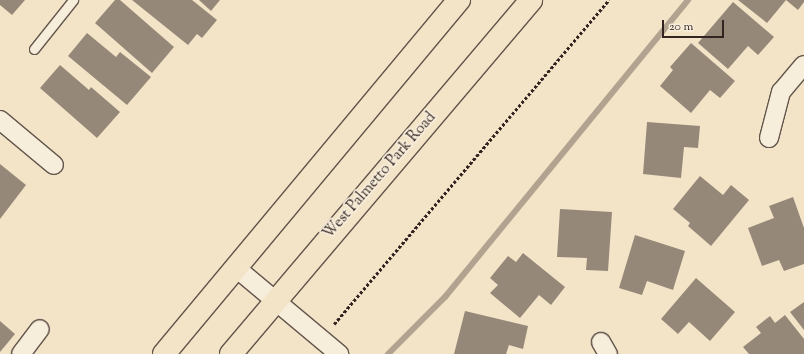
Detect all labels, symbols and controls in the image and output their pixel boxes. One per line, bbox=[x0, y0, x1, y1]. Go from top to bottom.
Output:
scale bar bbox=[664, 12, 726, 38]
text: 20 m bbox=[669, 18, 693, 36]
street label: West Palmetto Park Road bbox=[320, 109, 440, 243]

